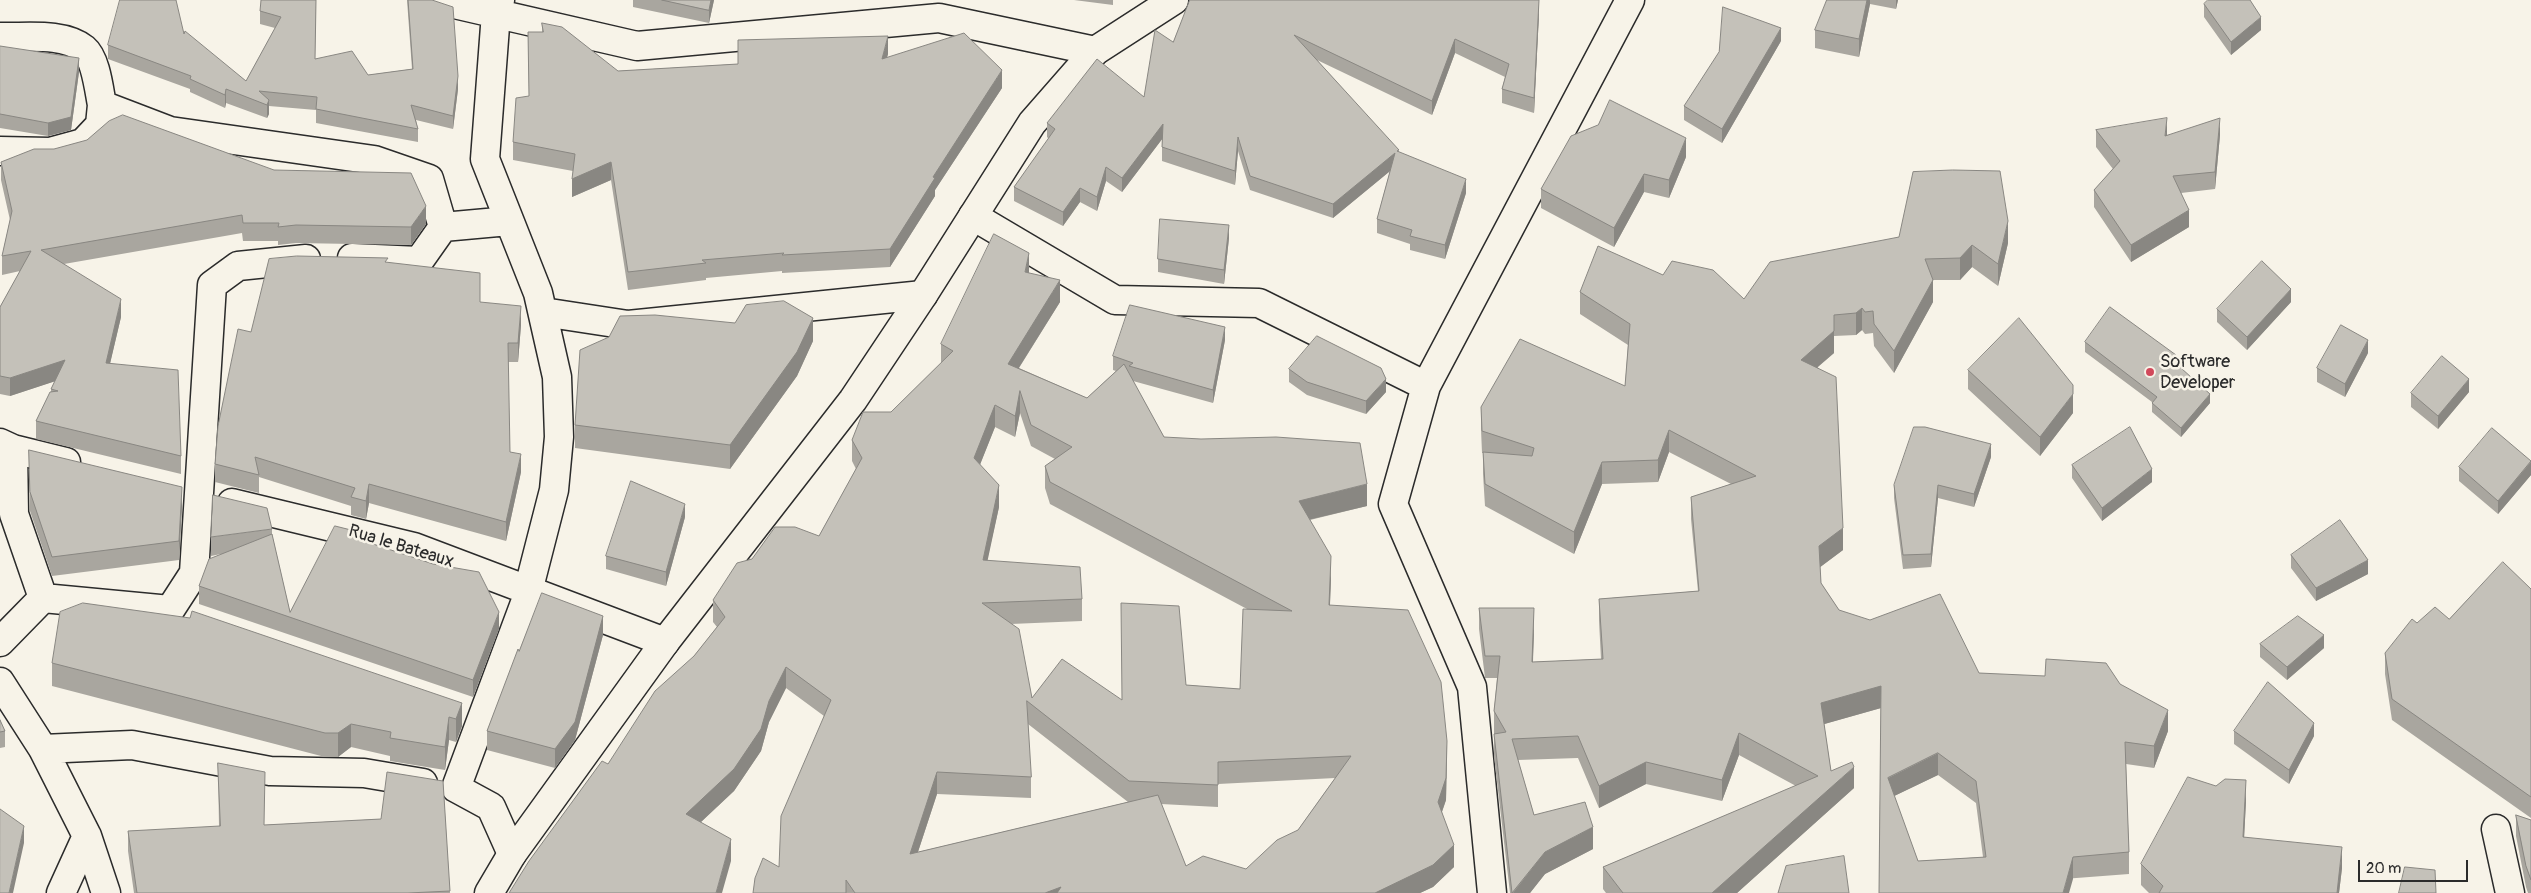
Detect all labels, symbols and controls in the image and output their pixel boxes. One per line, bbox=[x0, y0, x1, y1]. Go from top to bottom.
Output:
place label: Software Developer bbox=[2160, 351, 2235, 394]
marker: Software Developer bbox=[2144, 366, 2156, 378]
street label: Rua le Bateaux bbox=[346, 521, 456, 573]
scale bar bbox=[2361, 850, 2471, 882]
text: 20 m bbox=[2366, 859, 2401, 878]

